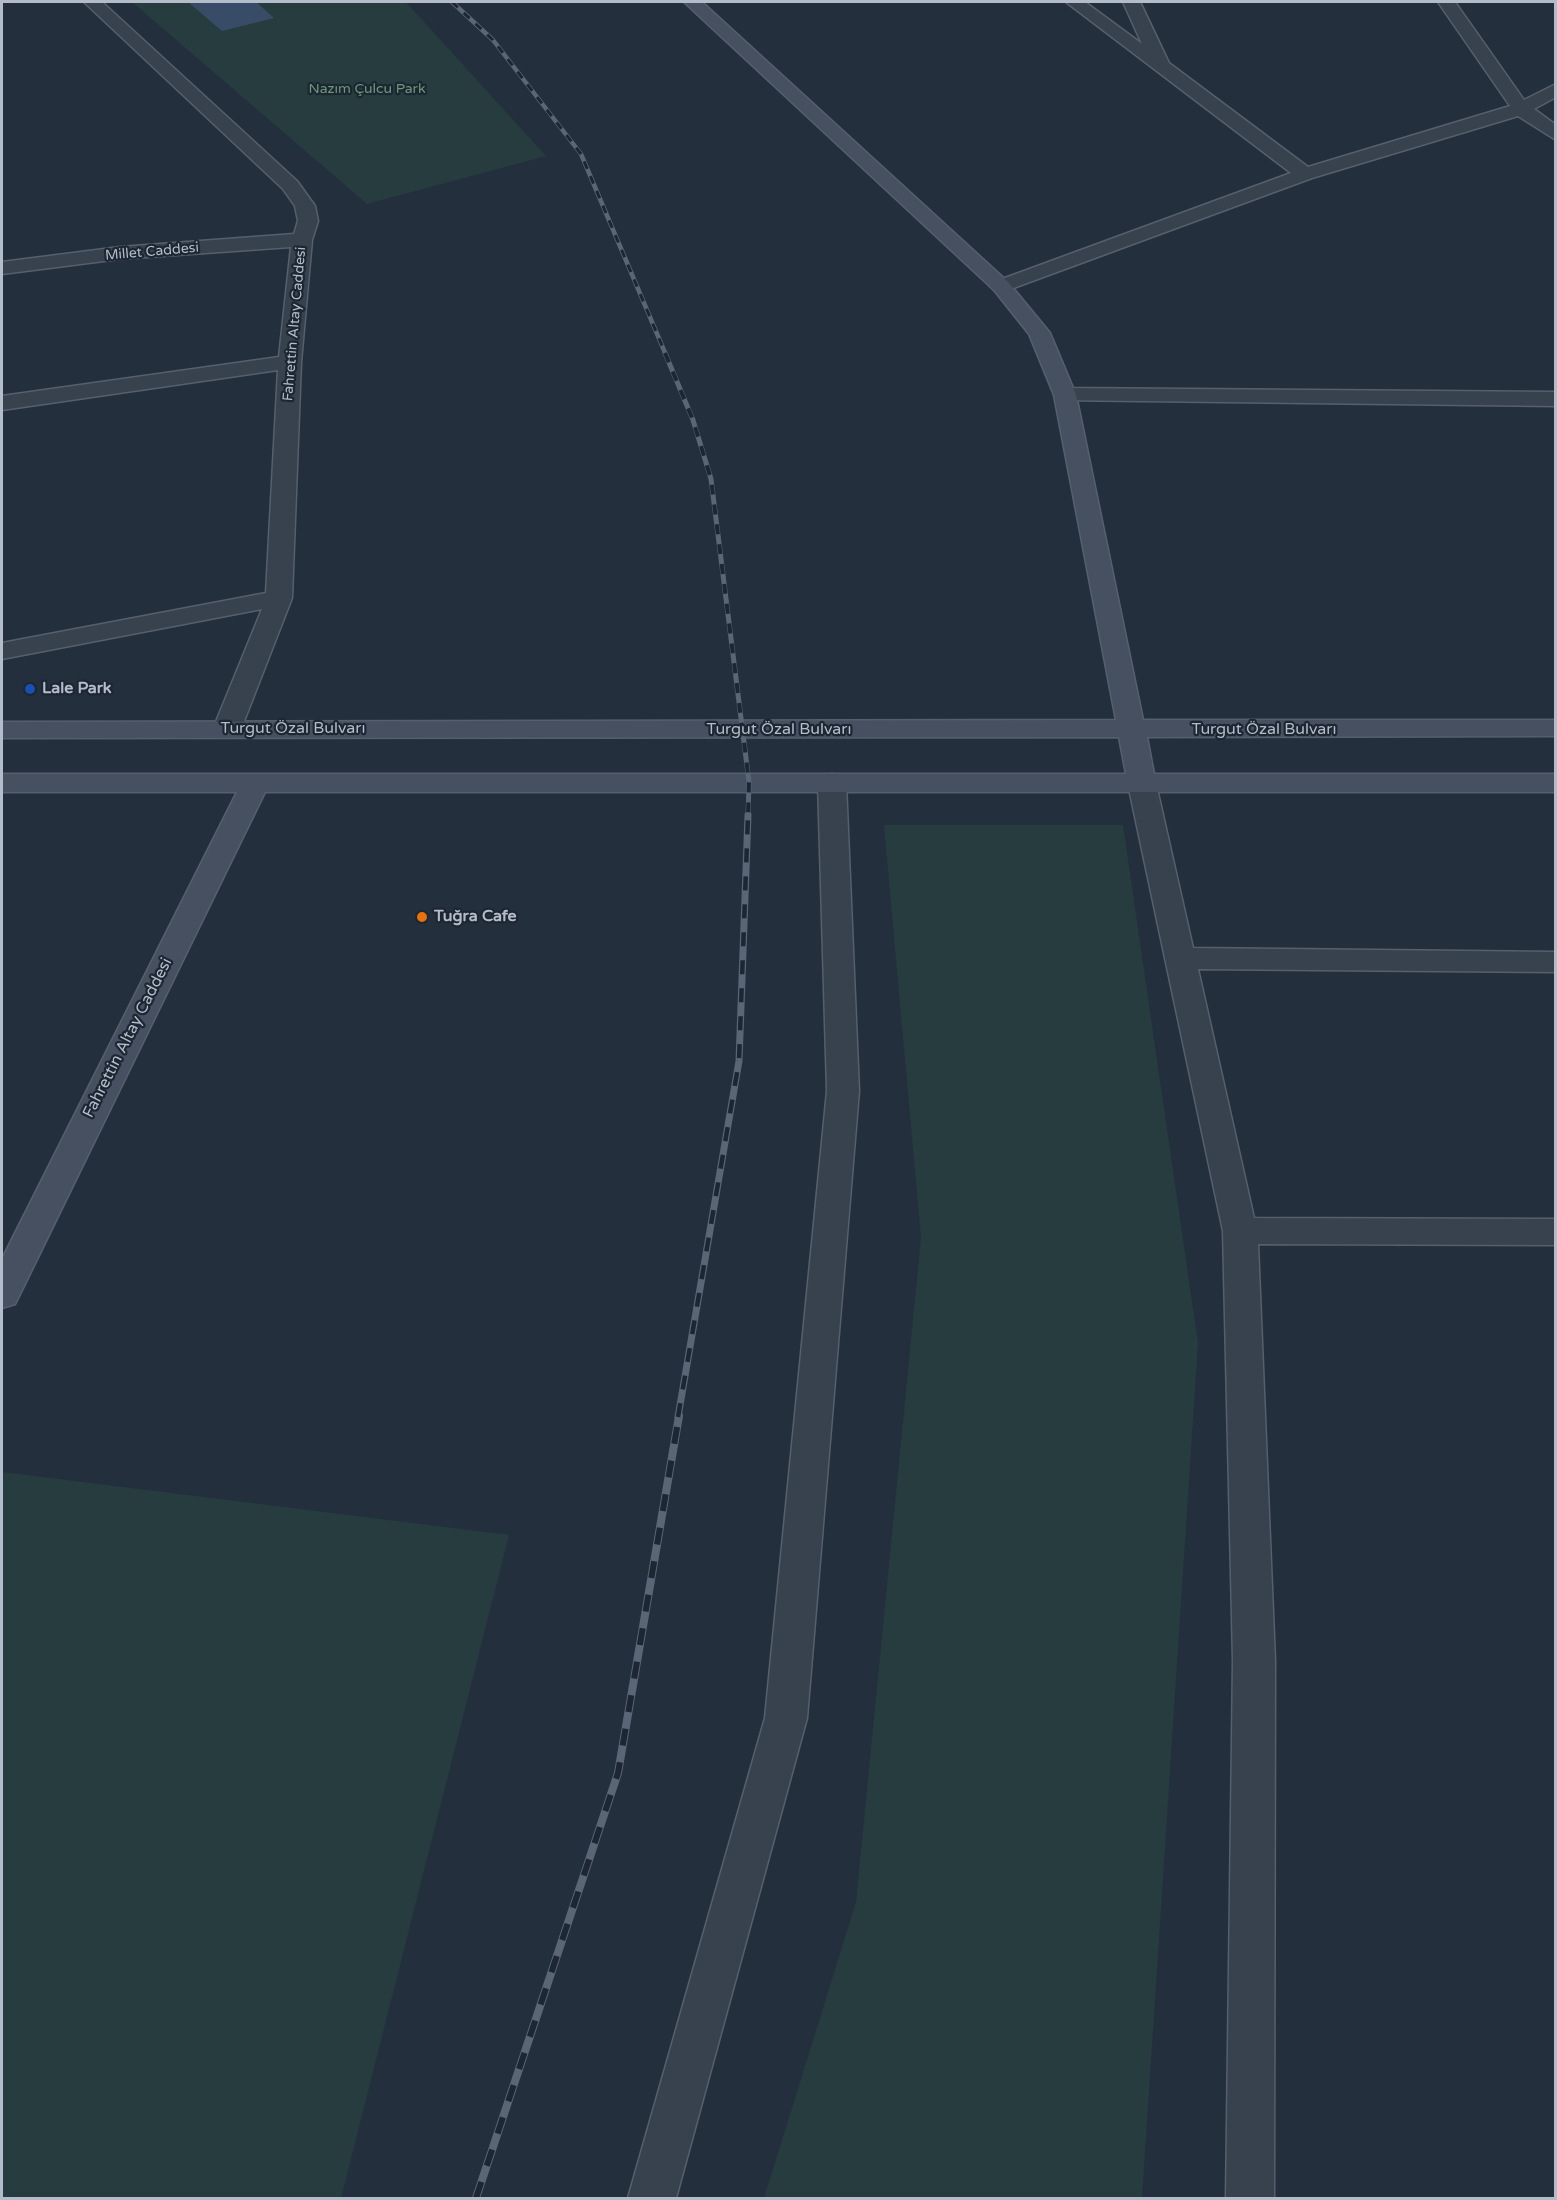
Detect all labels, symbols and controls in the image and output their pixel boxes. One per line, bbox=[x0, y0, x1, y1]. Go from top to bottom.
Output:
park label: Nazım Çulcu Park bbox=[308, 81, 426, 97]
street label: Millet Caddesi bbox=[104, 240, 200, 264]
street label: Fahrettin Altay Caddesi bbox=[280, 246, 310, 402]
place label: Lale Park bbox=[42, 679, 112, 699]
marker: Lale Park bbox=[23, 682, 37, 696]
street label: Turgut Özal Bulvarı bbox=[221, 719, 365, 739]
street label: Turgut Özal Bulvarı bbox=[707, 720, 851, 740]
street label: Turgut Özal Bulvarı bbox=[1192, 720, 1336, 740]
place label: Tuğra Cafe bbox=[434, 907, 517, 927]
marker: Tuğra Cafe bbox=[415, 910, 429, 924]
street label: Fahrettin Altay Caddesi bbox=[79, 955, 177, 1121]

